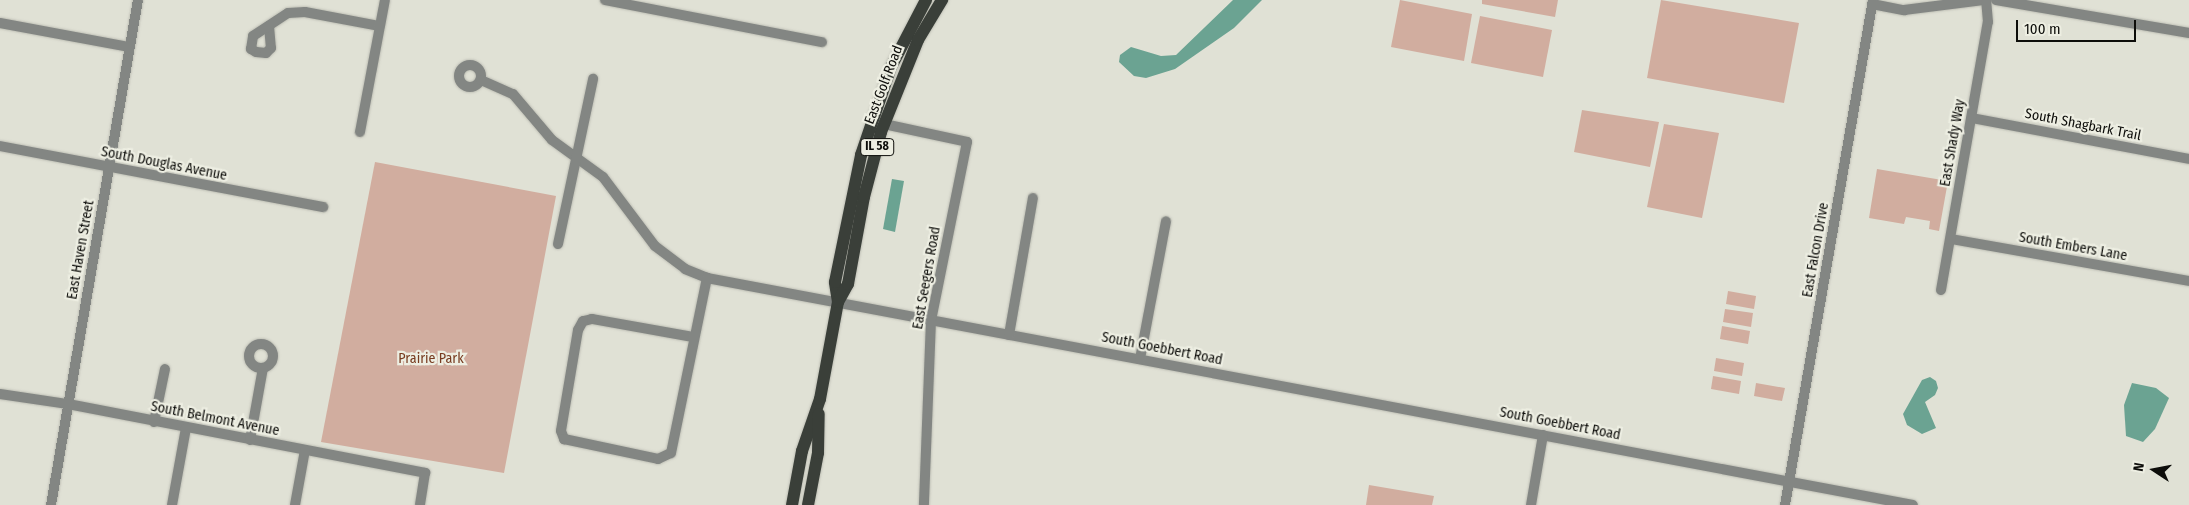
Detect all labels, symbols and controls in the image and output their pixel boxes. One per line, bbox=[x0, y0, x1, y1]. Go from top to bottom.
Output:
scale bar bbox=[2019, 10, 2139, 42]
text: 100 m bbox=[2024, 20, 2061, 38]
street label: East Golf Road bbox=[861, 43, 907, 127]
street label: East Shady Way bbox=[1937, 98, 1969, 188]
street label: South Shagbark Trail bbox=[2023, 105, 2143, 145]
road number: IL 58 bbox=[860, 138, 894, 156]
street label: South Douglas Avenue bbox=[100, 144, 228, 184]
street label: East Haven Street bbox=[64, 199, 98, 301]
street label: East Falcon Drive bbox=[1799, 201, 1833, 299]
street label: East Seegers Road bbox=[910, 225, 944, 331]
street label: South Embers Lane bbox=[2018, 229, 2128, 265]
street label: South Goebbert Road bbox=[1100, 329, 1224, 369]
park label: Prairie Park bbox=[398, 351, 464, 367]
street label: South Belmont Avenue bbox=[149, 398, 281, 440]
street label: South Goebbert Road bbox=[1498, 404, 1622, 444]
north arrow bbox=[2129, 445, 2179, 495]
text: N bbox=[2130, 461, 2148, 473]

